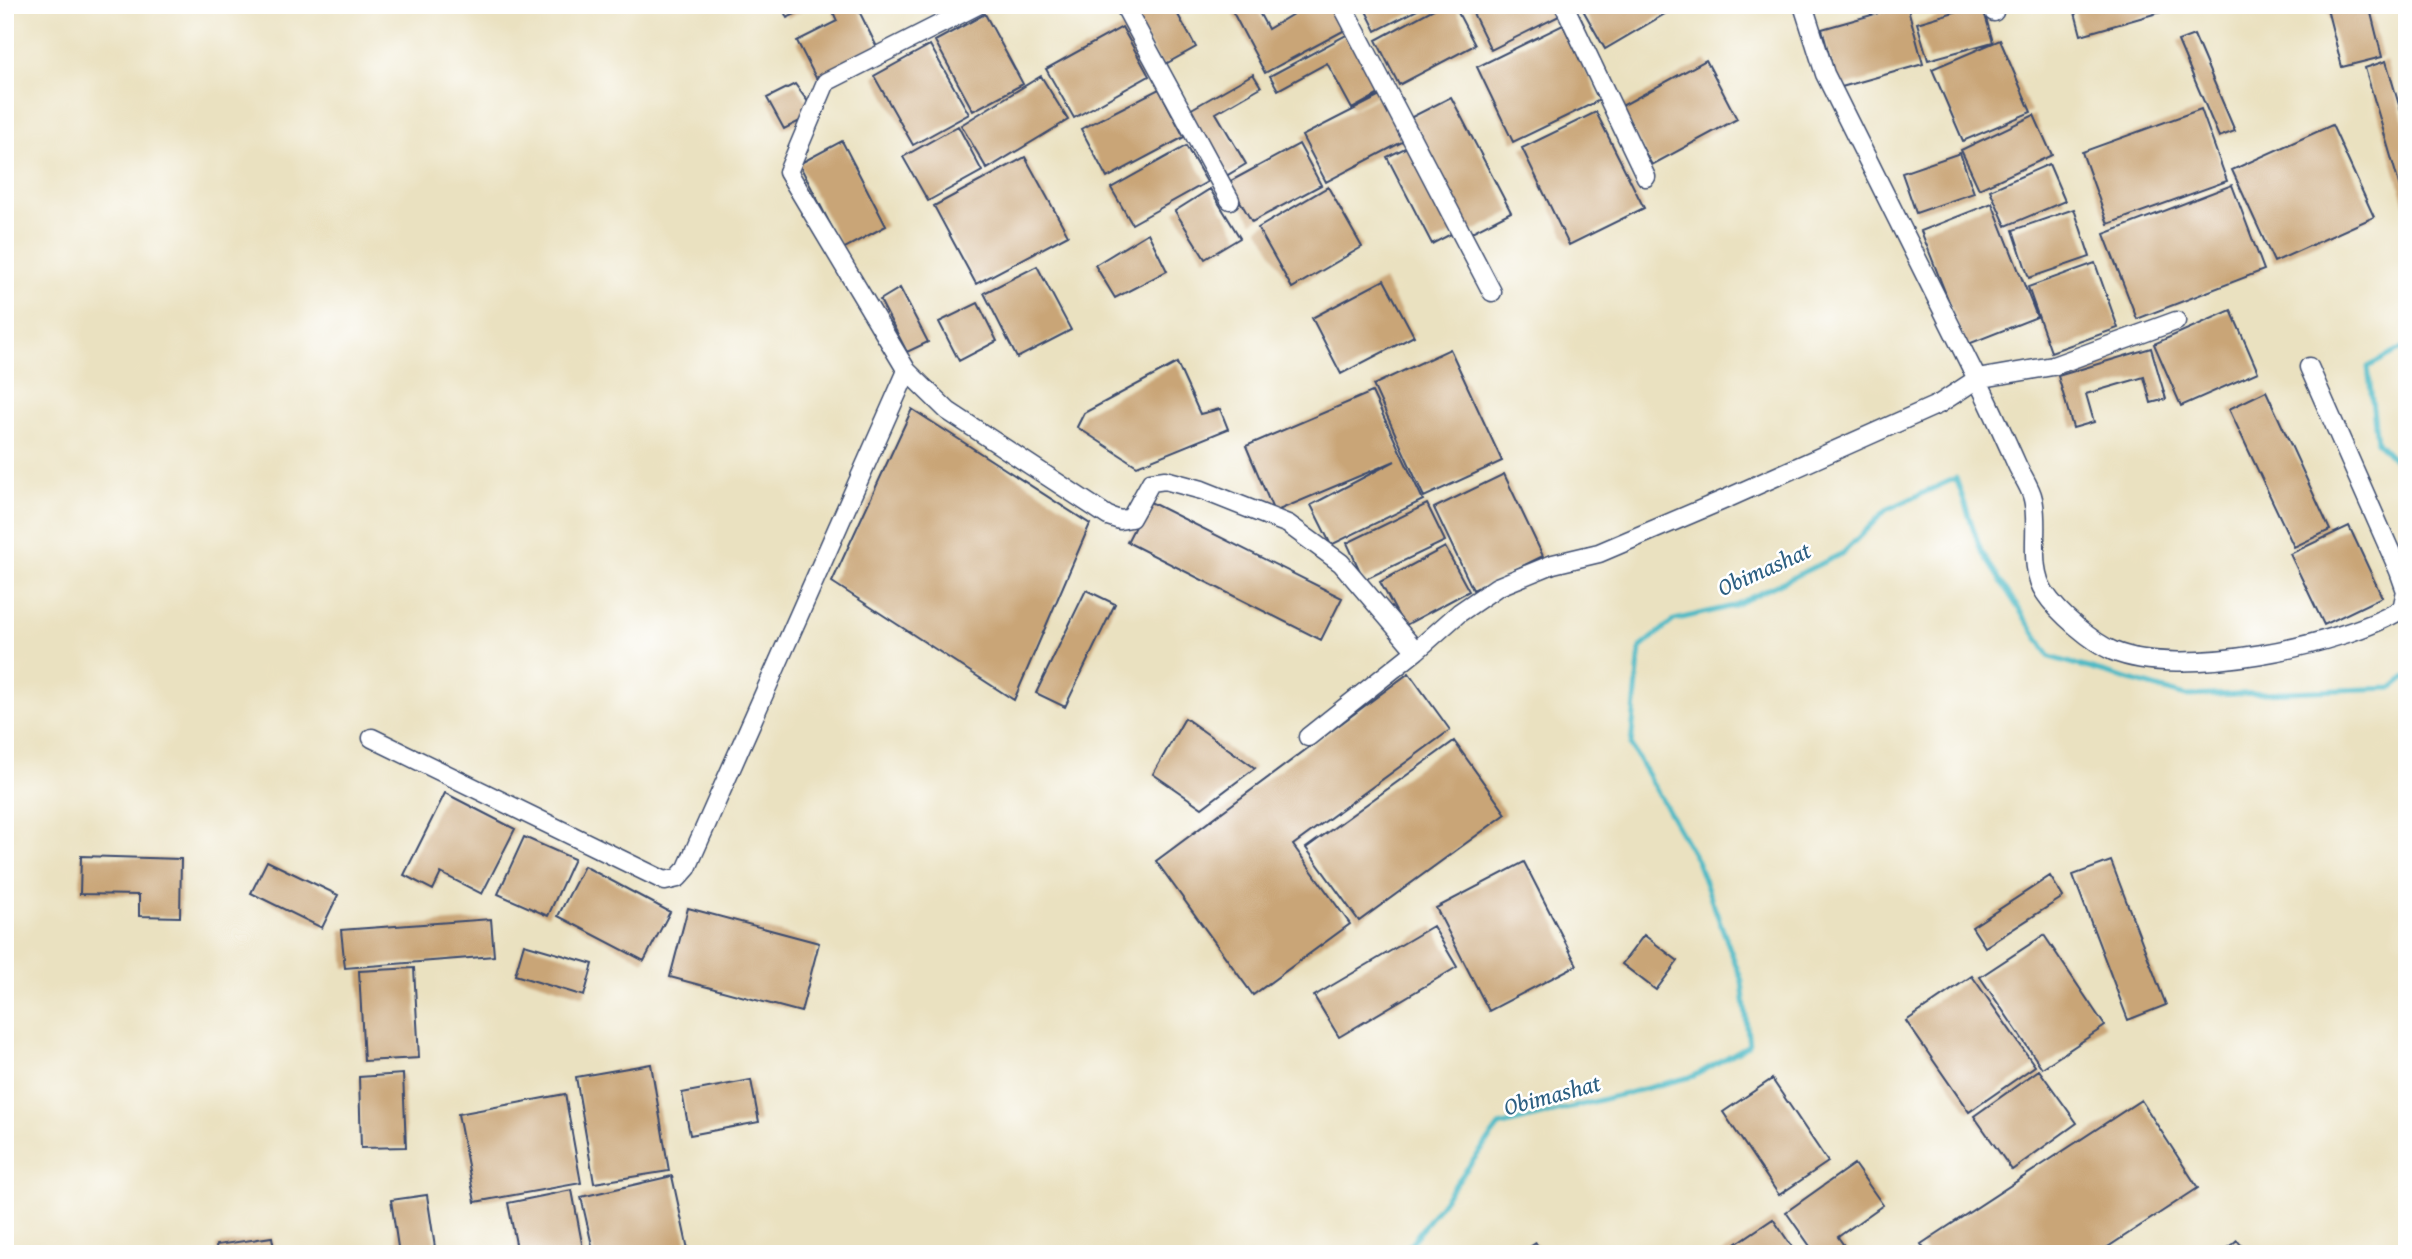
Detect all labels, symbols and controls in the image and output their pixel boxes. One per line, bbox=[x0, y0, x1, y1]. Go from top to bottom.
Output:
water label: Obimashat bbox=[1711, 532, 1816, 605]
water label: Obimashat bbox=[1500, 1065, 1605, 1124]

